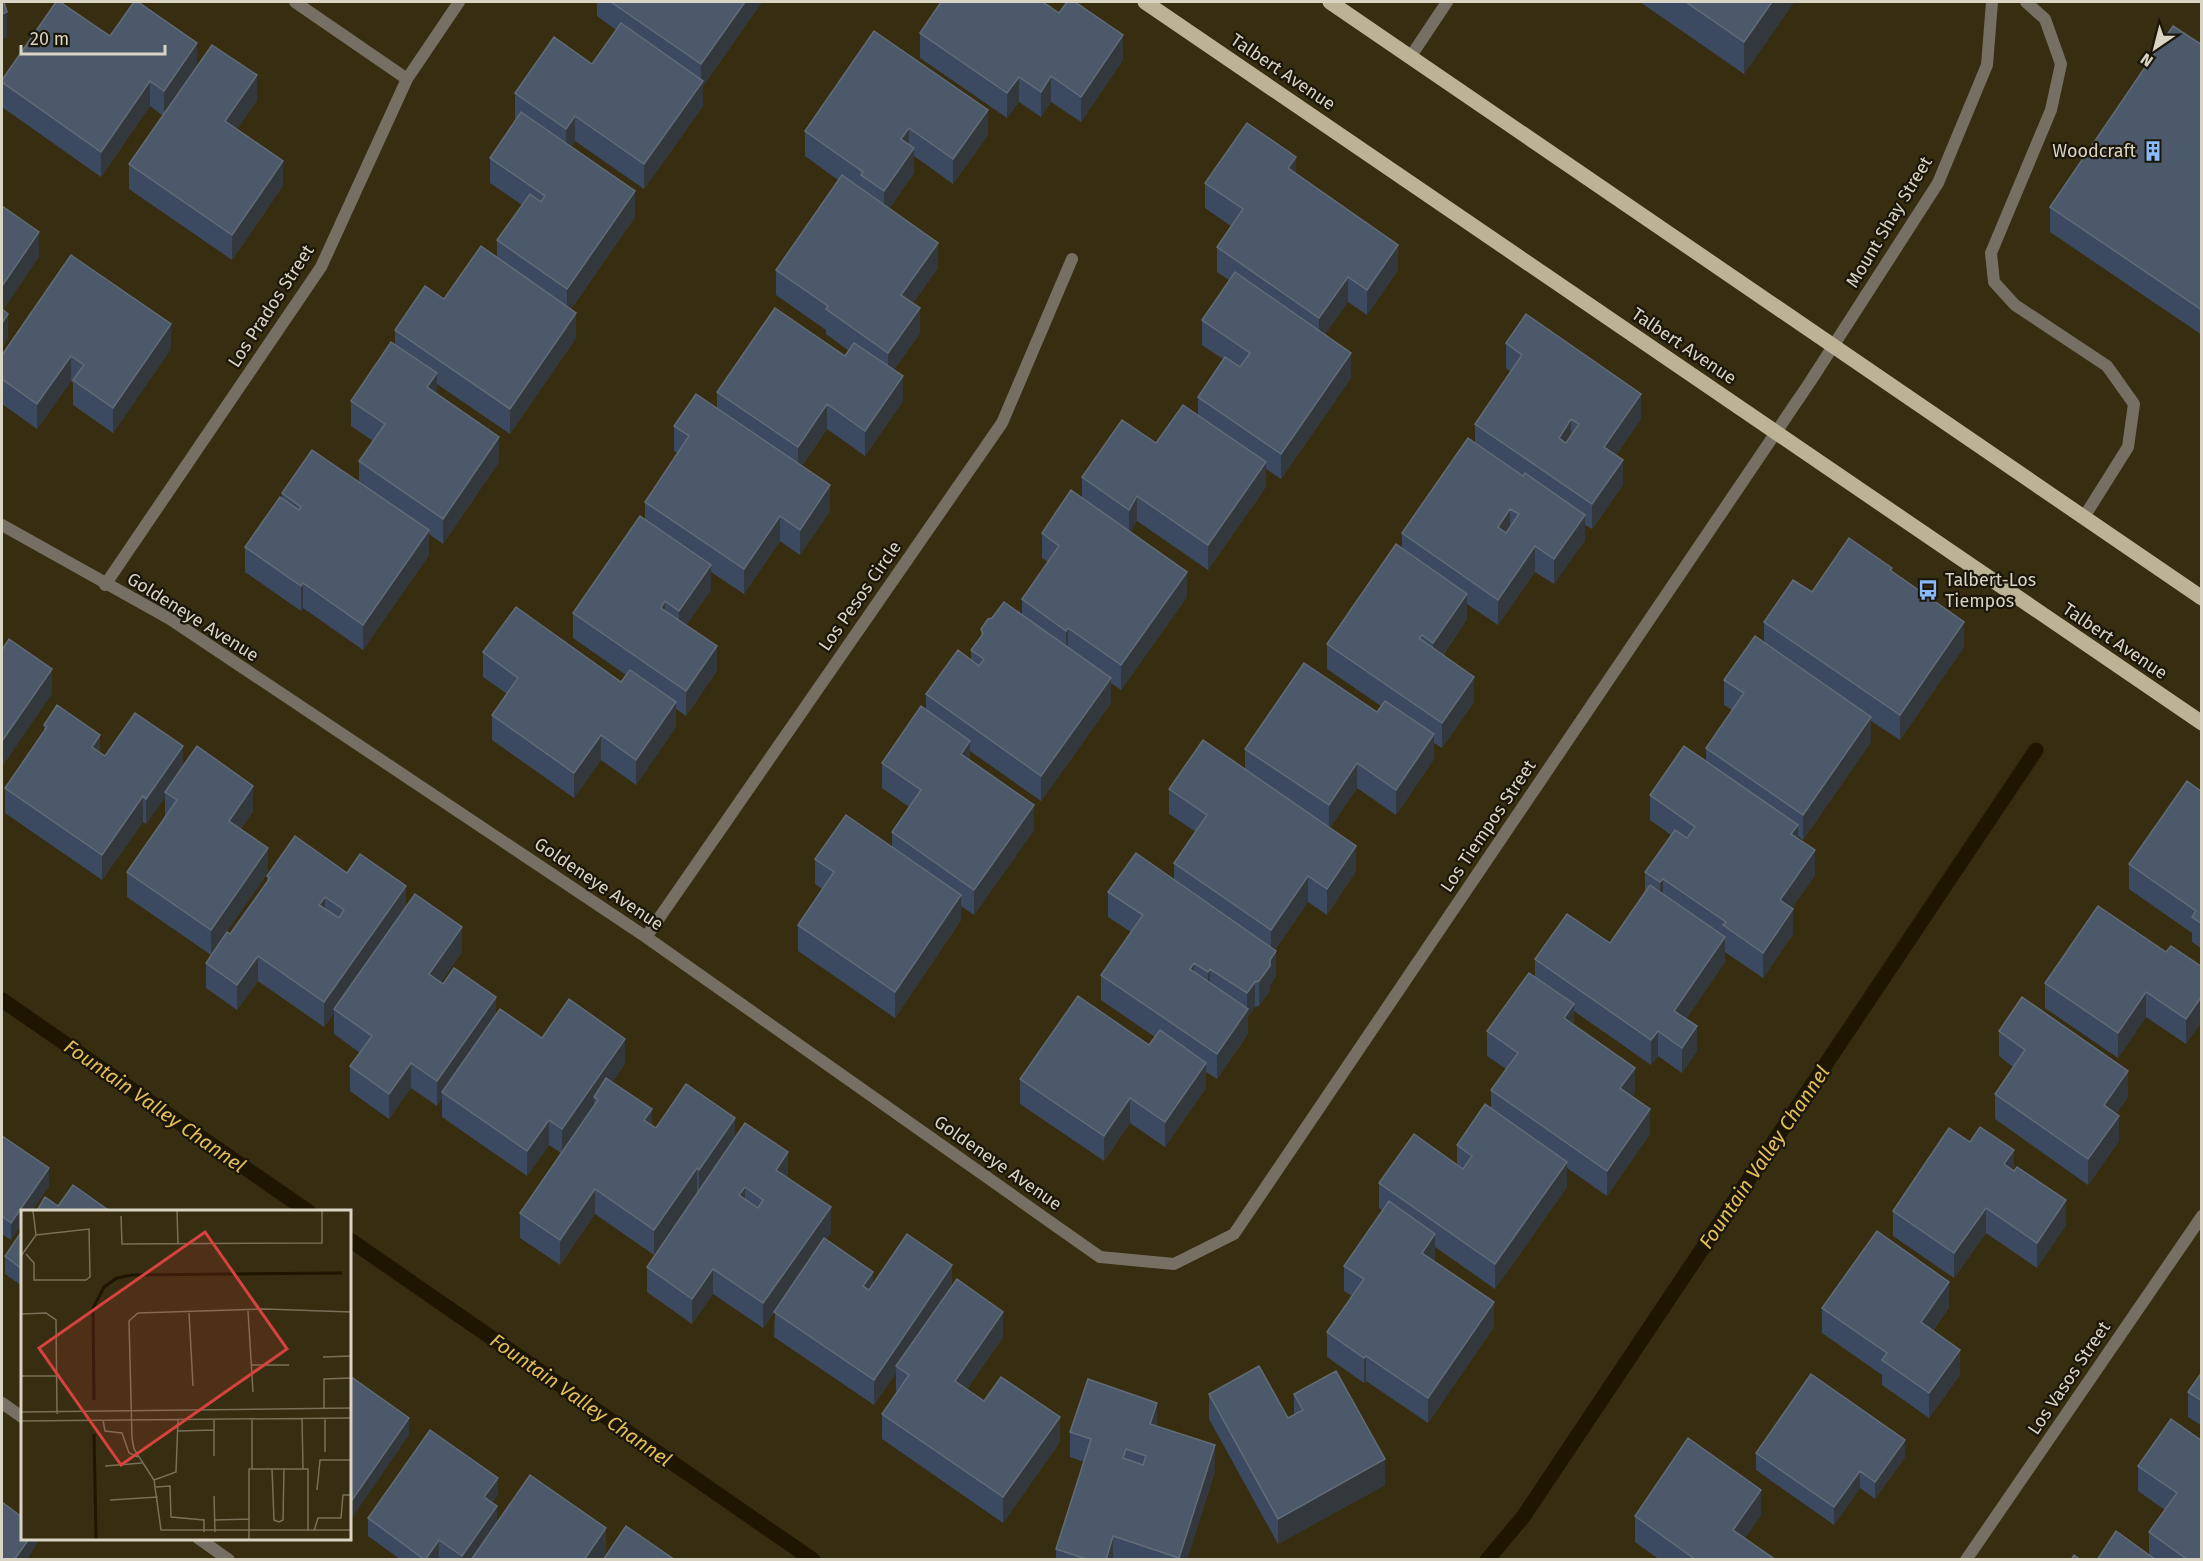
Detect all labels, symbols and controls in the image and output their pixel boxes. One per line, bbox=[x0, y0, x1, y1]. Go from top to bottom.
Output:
scale bar bbox=[21, 18, 165, 56]
north arrow bbox=[2125, 18, 2185, 78]
text: 20 m bbox=[30, 28, 69, 50]
street label: Talbert Avenue bbox=[1226, 29, 1340, 115]
text: N bbox=[2137, 49, 2156, 71]
building icon: Woodcraft bbox=[2141, 139, 2165, 163]
place label: Woodcraft bbox=[2052, 140, 2137, 162]
street label: Mount Shay Street bbox=[1841, 152, 1937, 292]
street label: Los Prados Street bbox=[223, 240, 319, 371]
street label: Talbert Avenue bbox=[1627, 303, 1741, 389]
street label: Los Pesos Circle bbox=[814, 537, 906, 655]
street label: Goldeneye Avenue bbox=[123, 568, 263, 666]
place label: Talbert-Los Tiempos bbox=[1945, 569, 2036, 612]
bus stop icon: Talbert-Los Tiempos bbox=[1916, 578, 1940, 602]
street label: Talbert Avenue bbox=[2058, 598, 2172, 684]
street label: Los Tiempos Street bbox=[1436, 755, 1541, 896]
street label: Goldeneye Avenue bbox=[530, 833, 668, 935]
water label: Fountain Valley Channel bbox=[60, 1034, 250, 1178]
water label: Fountain Valley Channel bbox=[1694, 1061, 1834, 1253]
street label: Goldeneye Avenue bbox=[930, 1111, 1066, 1215]
inset map bbox=[21, 1210, 351, 1540]
street label: Los Vasos Street bbox=[2023, 1317, 2115, 1439]
water label: Fountain Valley Channel bbox=[486, 1328, 676, 1472]

